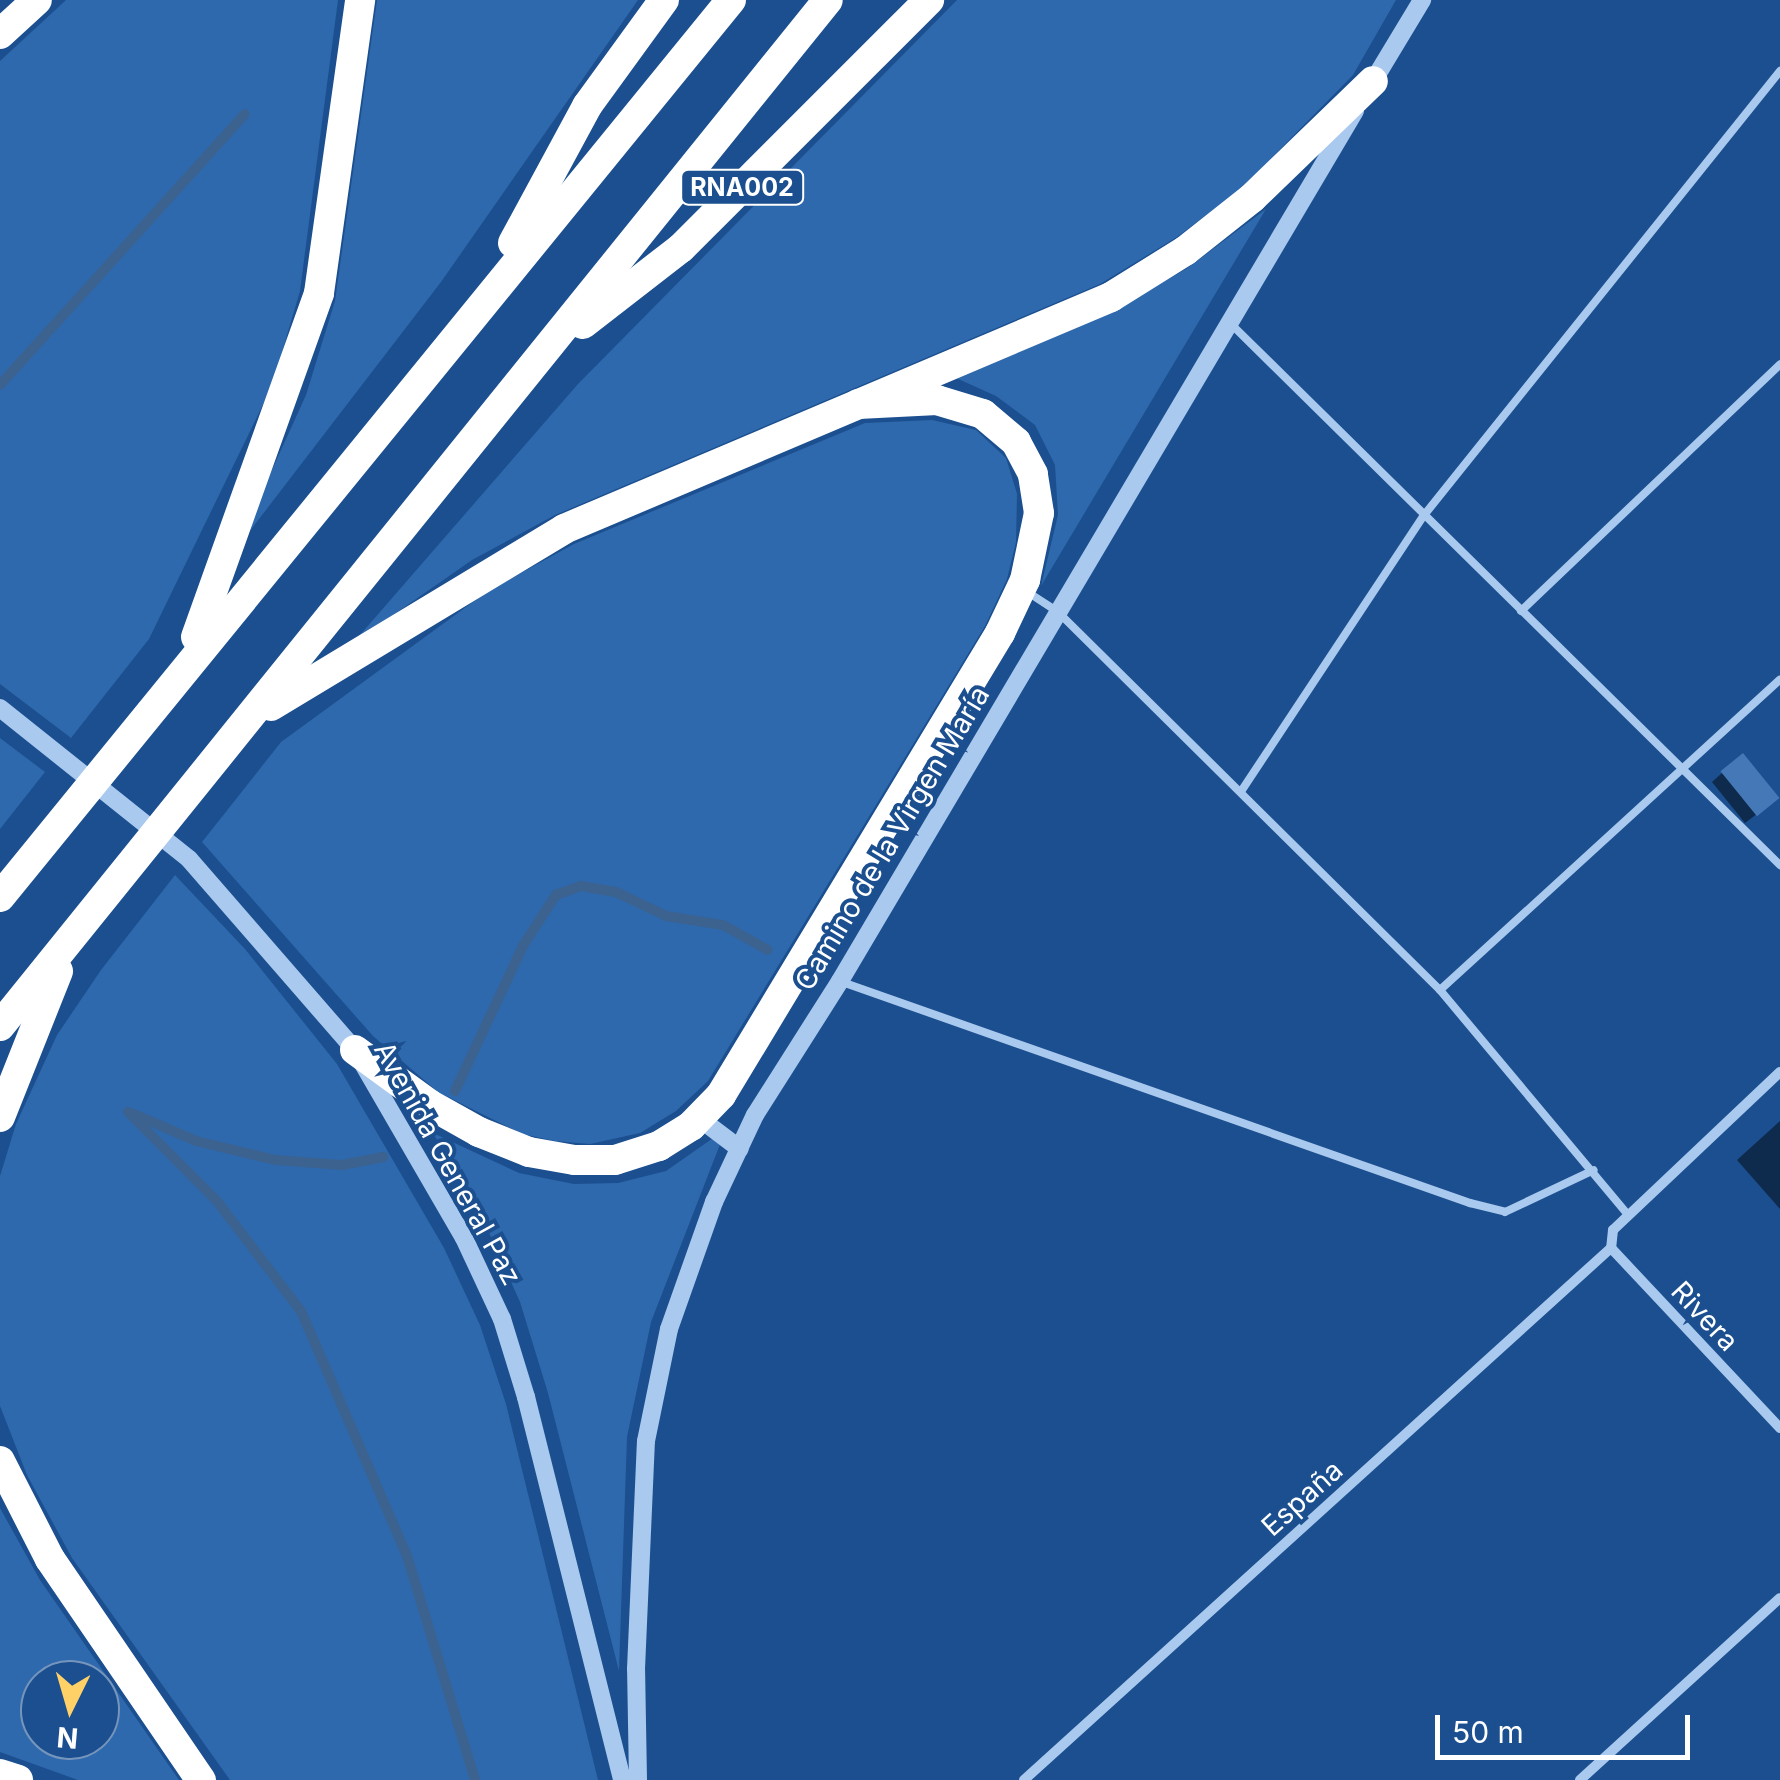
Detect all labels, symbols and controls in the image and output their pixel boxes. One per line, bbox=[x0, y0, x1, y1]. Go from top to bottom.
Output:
road number: RNA002 bbox=[680, 167, 804, 207]
street label: Camino de la Virgen María bbox=[788, 680, 996, 996]
street label: Avenida General Paz bbox=[367, 1035, 529, 1291]
street label: Rivera bbox=[1665, 1274, 1745, 1358]
street label: España bbox=[1255, 1453, 1349, 1543]
north arrow bbox=[20, 1660, 120, 1760]
scale bar bbox=[1440, 1695, 1695, 1757]
text: 50 m bbox=[1452, 1714, 1524, 1750]
text: N bbox=[55, 1720, 80, 1756]

